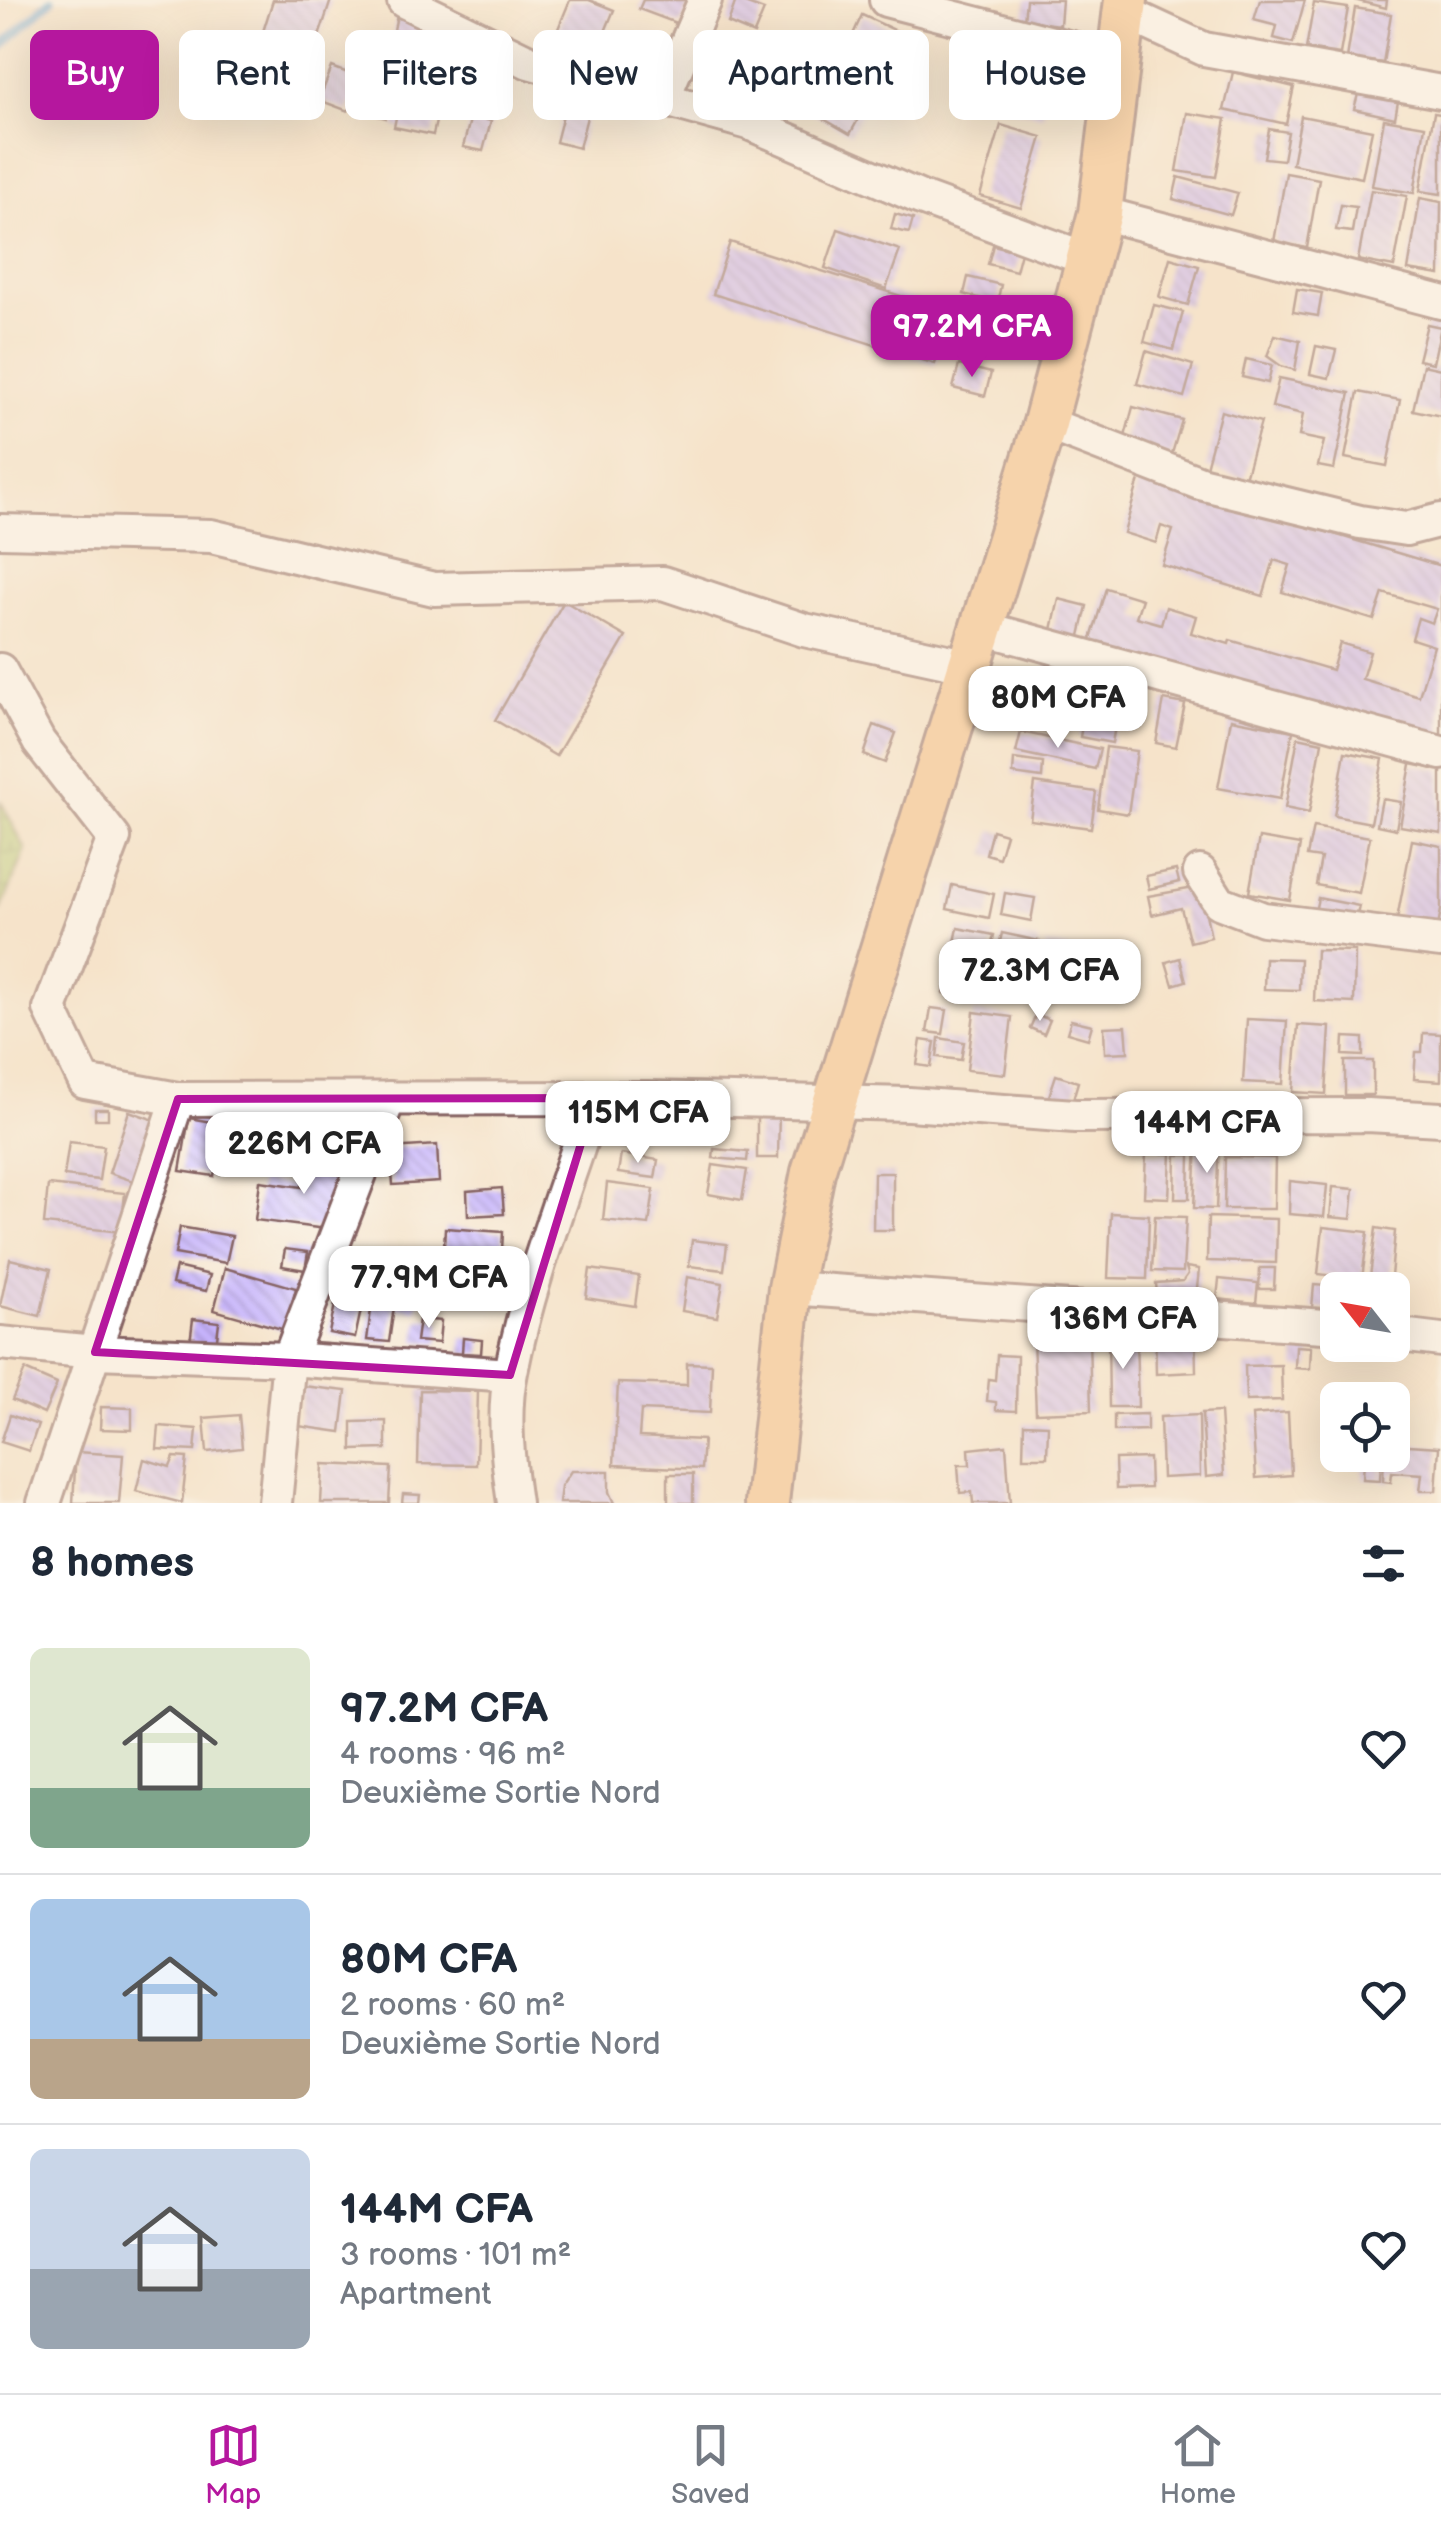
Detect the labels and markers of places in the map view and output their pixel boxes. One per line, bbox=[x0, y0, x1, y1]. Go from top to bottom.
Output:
pin: 97.2M CFA bbox=[858, 295, 1086, 380]
pin: 80M CFA bbox=[966, 666, 1150, 751]
pin: 72.3M CFA bbox=[926, 939, 1154, 1024]
pin: 115M CFA bbox=[535, 1081, 741, 1166]
pin: 144M CFA bbox=[1104, 1091, 1310, 1176]
pin: 226M CFA bbox=[201, 1112, 407, 1197]
pin: 77.9M CFA bbox=[315, 1246, 543, 1331]
pin: 136M CFA bbox=[1020, 1287, 1226, 1372]

